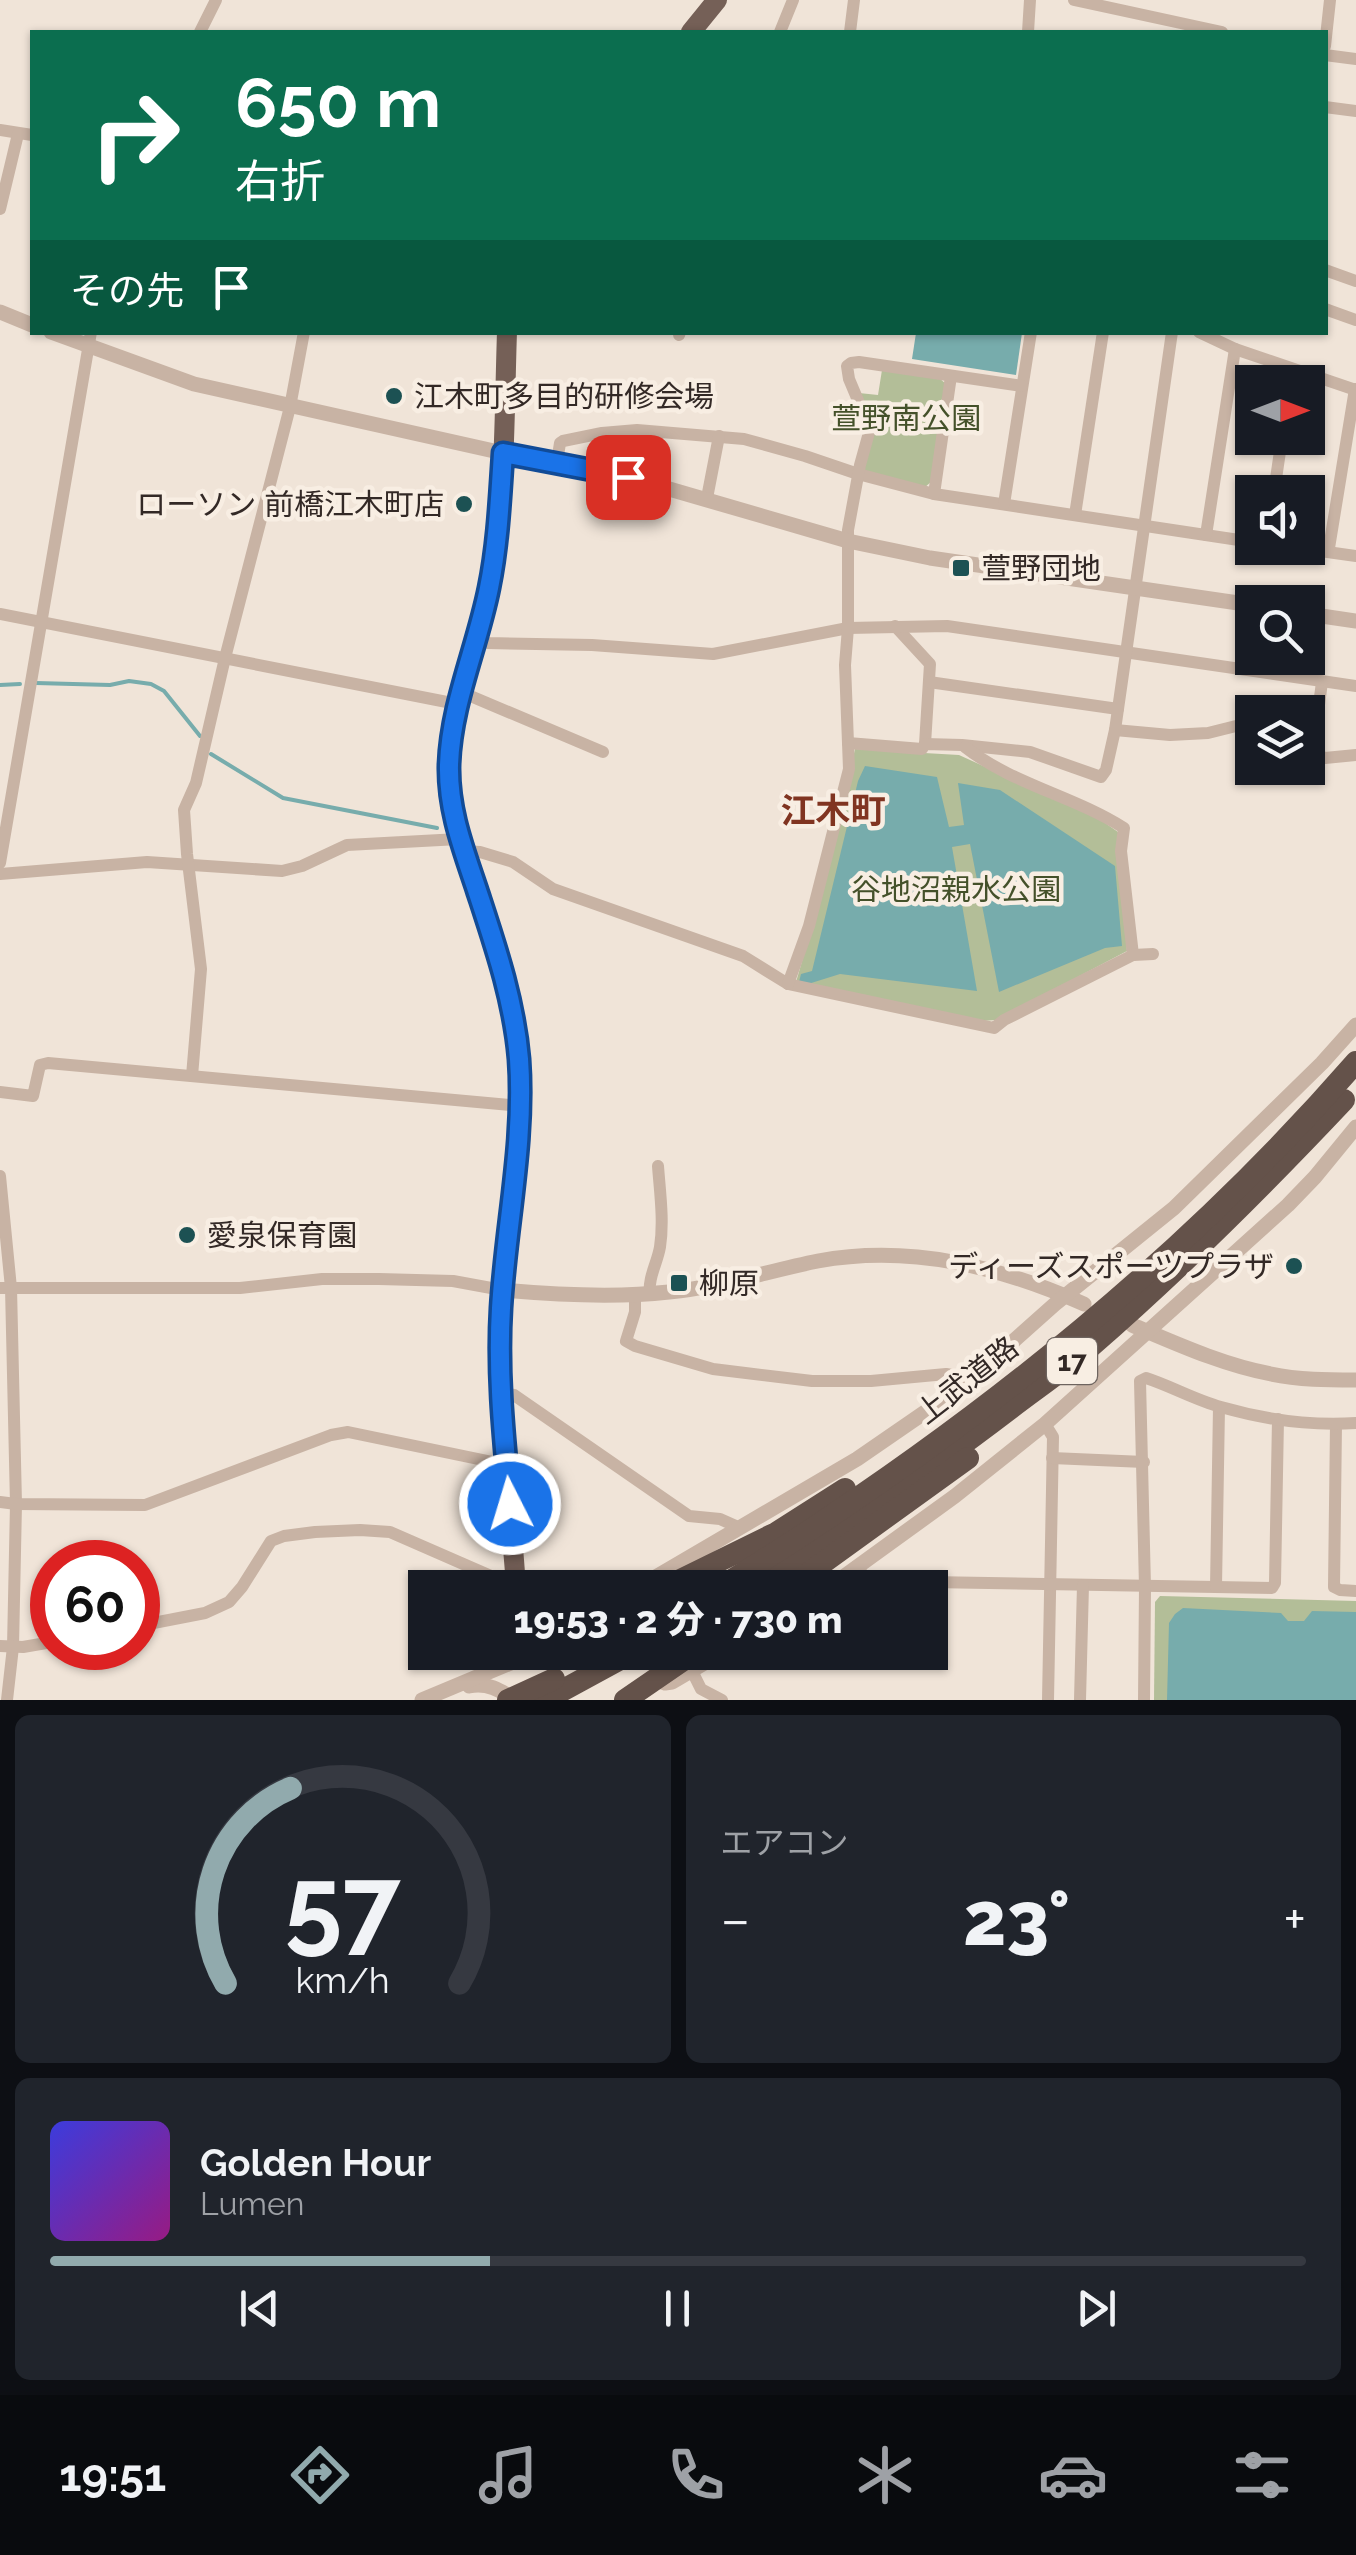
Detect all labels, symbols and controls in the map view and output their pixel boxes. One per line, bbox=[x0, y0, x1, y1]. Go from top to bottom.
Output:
text: 650 m bbox=[235, 61, 441, 143]
icon: right bbox=[70, 70, 200, 200]
text: 右折 bbox=[235, 155, 325, 208]
icon: arrive bbox=[204, 260, 259, 315]
text: その先 bbox=[70, 268, 184, 313]
north arrow bbox=[1235, 365, 1325, 455]
map controls bbox=[1235, 365, 1325, 785]
place label: 江木町多目的研修会場 bbox=[414, 379, 714, 414]
marker: 江木町多目的研修会場 bbox=[383, 385, 405, 407]
park label: 萱野南公園 bbox=[831, 401, 981, 436]
pin bbox=[586, 435, 671, 520]
icon: arrive bbox=[601, 450, 656, 505]
button: sound bbox=[1235, 475, 1325, 565]
place label: ローソン 前橋江木町店 bbox=[136, 487, 444, 522]
marker: ローソン 前橋江木町店 bbox=[453, 493, 475, 515]
place label: 萱野団地 bbox=[981, 551, 1101, 586]
marker: 萱野団地 bbox=[950, 557, 972, 579]
button: search bbox=[1235, 585, 1325, 675]
button: layers bbox=[1235, 695, 1325, 785]
district label: 江木町 bbox=[780, 790, 886, 831]
park label: 谷地沼親水公園 bbox=[851, 872, 1061, 907]
place label: 愛泉保育園 bbox=[207, 1218, 357, 1253]
marker: 愛泉保育園 bbox=[176, 1224, 198, 1246]
place label: ディーズスポーツプラザ bbox=[948, 1249, 1274, 1284]
marker: ディーズスポーツプラザ bbox=[1283, 1255, 1305, 1277]
place label: 柳原 bbox=[699, 1266, 759, 1301]
marker: 柳原 bbox=[668, 1272, 690, 1294]
street label: 上武道路 bbox=[909, 1329, 1025, 1431]
road number: 17 bbox=[1047, 1338, 1097, 1384]
position arrow bbox=[458, 1452, 562, 1556]
speed limit sign: 60 bbox=[30, 1540, 160, 1670]
text: 19:53 · 2 分 · 730 m bbox=[513, 1597, 843, 1642]
text: エアコン bbox=[721, 1824, 849, 1861]
text: 57 bbox=[285, 1843, 401, 1965]
text: 23° bbox=[963, 1874, 1070, 1963]
text: − bbox=[721, 1887, 750, 1952]
text: + bbox=[1283, 1887, 1306, 1952]
text: km/h bbox=[296, 1959, 390, 2001]
text: Golden Hour bbox=[200, 2140, 431, 2185]
text: Lumen bbox=[200, 2185, 304, 2222]
icon: previous bbox=[232, 2281, 287, 2336]
icon: pause bbox=[650, 2281, 705, 2336]
icon: next bbox=[1069, 2281, 1124, 2336]
icon: directions bbox=[285, 2440, 355, 2510]
icon: music bbox=[473, 2440, 543, 2510]
icon: phone bbox=[661, 2440, 731, 2510]
icon: climate bbox=[850, 2440, 920, 2510]
icon: car bbox=[1038, 2440, 1108, 2510]
icon: filters bbox=[1227, 2440, 1297, 2510]
text: 19:51 bbox=[59, 2449, 166, 2502]

